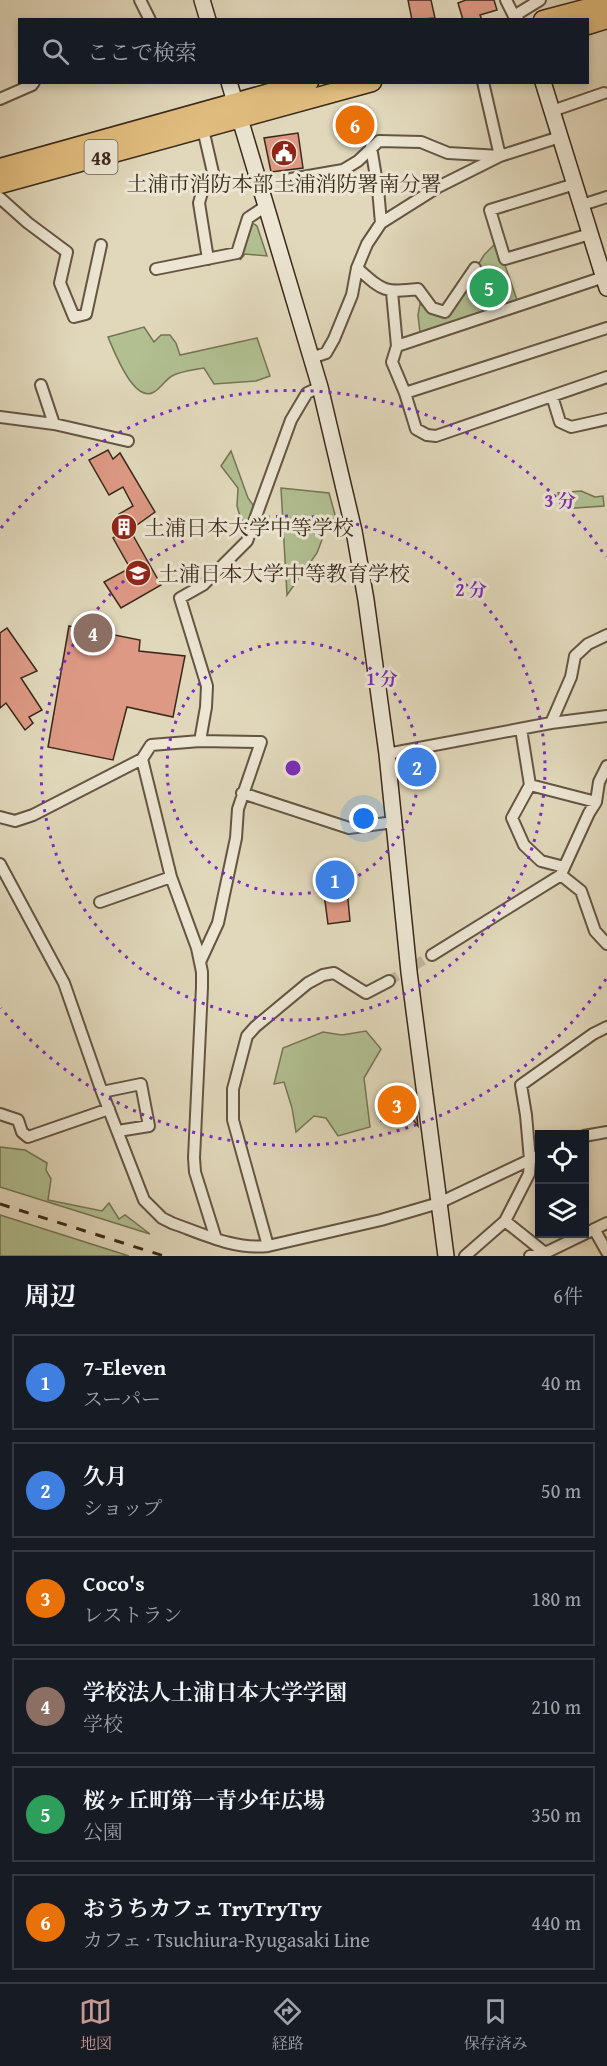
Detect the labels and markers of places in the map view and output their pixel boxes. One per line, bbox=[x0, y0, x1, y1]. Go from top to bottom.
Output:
pin: 6 bbox=[336, 102, 374, 148]
public building icon: 土浦市消防本部土浦消防署南分署 bbox=[269, 138, 299, 168]
place label: 土浦市消防本部土浦消防署南分署 bbox=[127, 168, 442, 199]
pin: 5 bbox=[470, 266, 508, 310]
building icon: 土浦日本大学中等学校 bbox=[109, 512, 139, 542]
place label: 土浦日本大学中等学校 bbox=[144, 512, 354, 543]
school or university icon: 土浦日本大学中等教育学校 bbox=[123, 558, 153, 588]
place label: 土浦日本大学中等教育学校 bbox=[158, 558, 410, 589]
pin: 4 bbox=[74, 610, 112, 656]
pin: 2 bbox=[398, 744, 436, 789]
centre of rings bbox=[283, 758, 303, 778]
pin: 1 bbox=[316, 858, 354, 902]
pin: 3 bbox=[378, 1082, 416, 1128]

